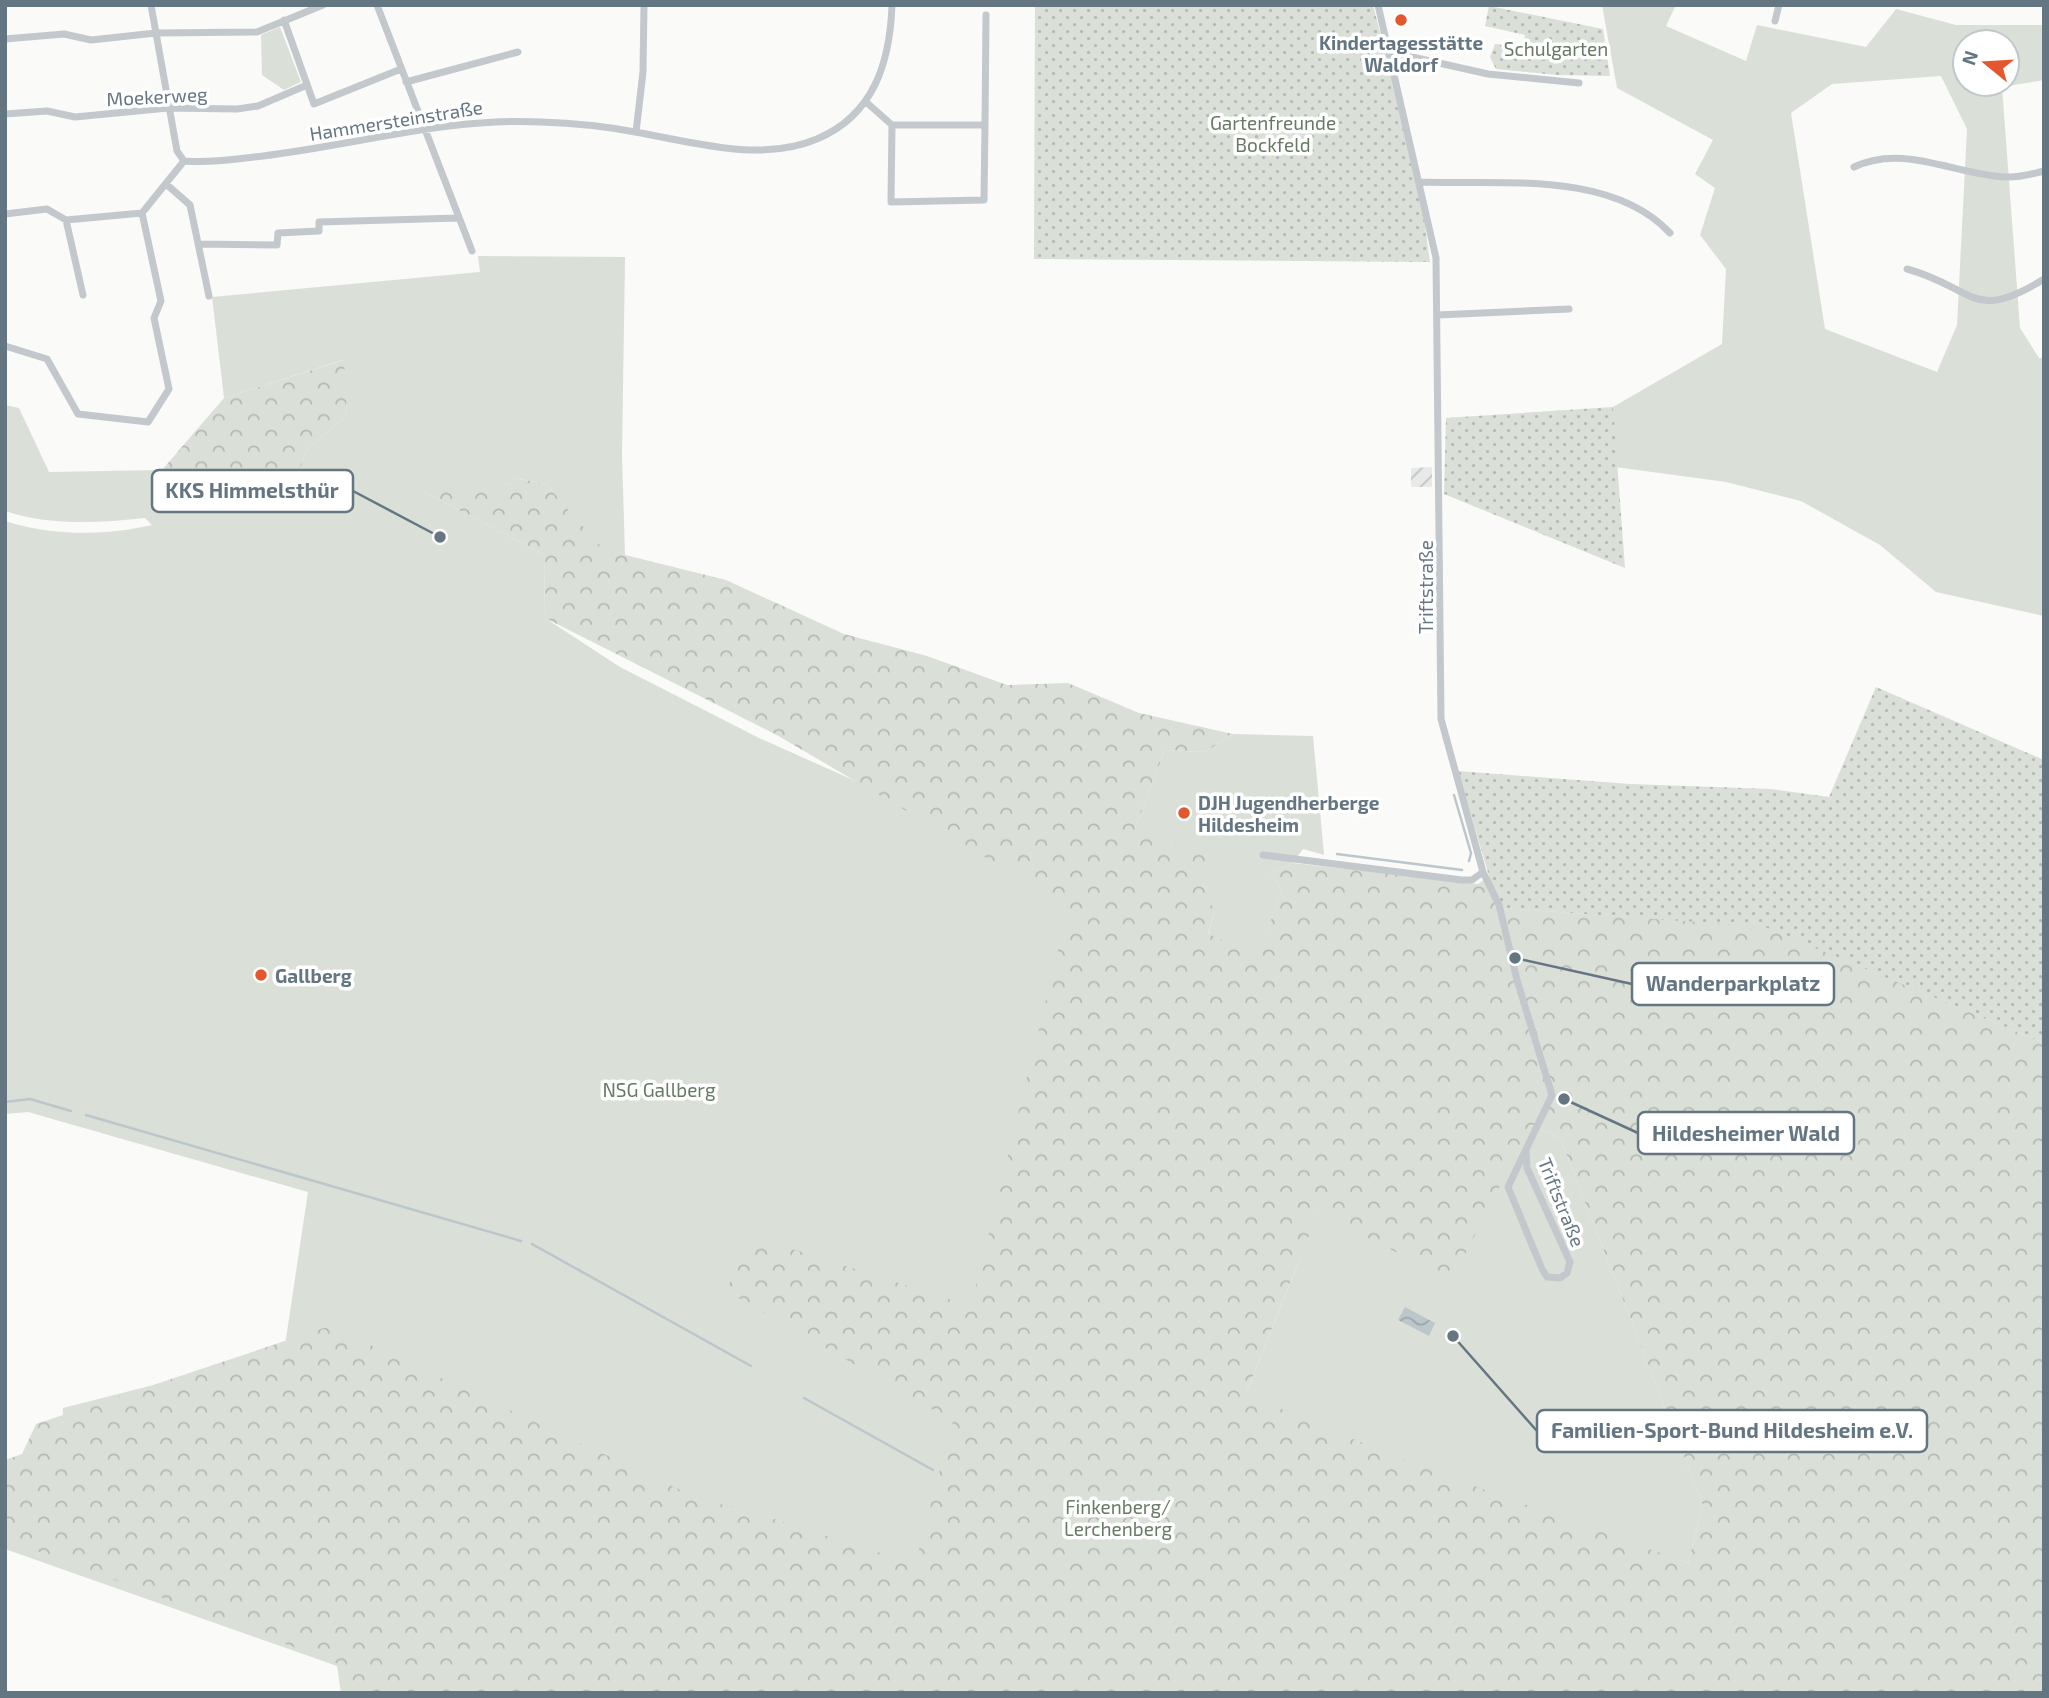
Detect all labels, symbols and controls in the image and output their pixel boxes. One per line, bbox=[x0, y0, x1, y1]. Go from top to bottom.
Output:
marker: Kindertagesstätte Waldorf bbox=[1393, 12, 1409, 28]
north arrow bbox=[1951, 28, 2021, 98]
place label: Kindertagesstätte Waldorf bbox=[1319, 31, 1483, 76]
park label: Schulgarten bbox=[1504, 37, 1608, 60]
text: N bbox=[1956, 48, 1982, 68]
street label: Moekerweg bbox=[106, 82, 209, 110]
street label: Hammersteinstraße bbox=[308, 95, 484, 145]
park label: Gartenfreunde Bockfeld bbox=[1210, 111, 1336, 156]
callout: KKS Himmelsthür bbox=[152, 470, 353, 512]
text: KKS Himmelsthür bbox=[165, 477, 339, 502]
street label: Triftstraße bbox=[1414, 540, 1437, 634]
place label: DJH Jugendherberge Hildesheim bbox=[1198, 791, 1380, 836]
marker: DJH Jugendherberge Hildesheim bbox=[1176, 805, 1192, 821]
callout: Wanderparkplatz bbox=[1632, 963, 1834, 1005]
place label: Gallberg bbox=[275, 964, 352, 987]
marker: Gallberg bbox=[253, 967, 269, 983]
text: Wanderparkplatz bbox=[1646, 970, 1820, 995]
park label: NSG Gallberg bbox=[602, 1078, 716, 1101]
callout: Hildesheimer Wald bbox=[1638, 1112, 1854, 1154]
text: Hildesheimer Wald bbox=[1652, 1120, 1840, 1145]
street label: Triftstraße bbox=[1534, 1154, 1590, 1250]
callout: Familien-Sport-Bund Hildesheim e.V. bbox=[1537, 1410, 1927, 1452]
text: Familien-Sport-Bund Hildesheim e.V. bbox=[1551, 1417, 1913, 1442]
park label: Finkenberg/ Lerchenberg bbox=[1064, 1495, 1172, 1540]

